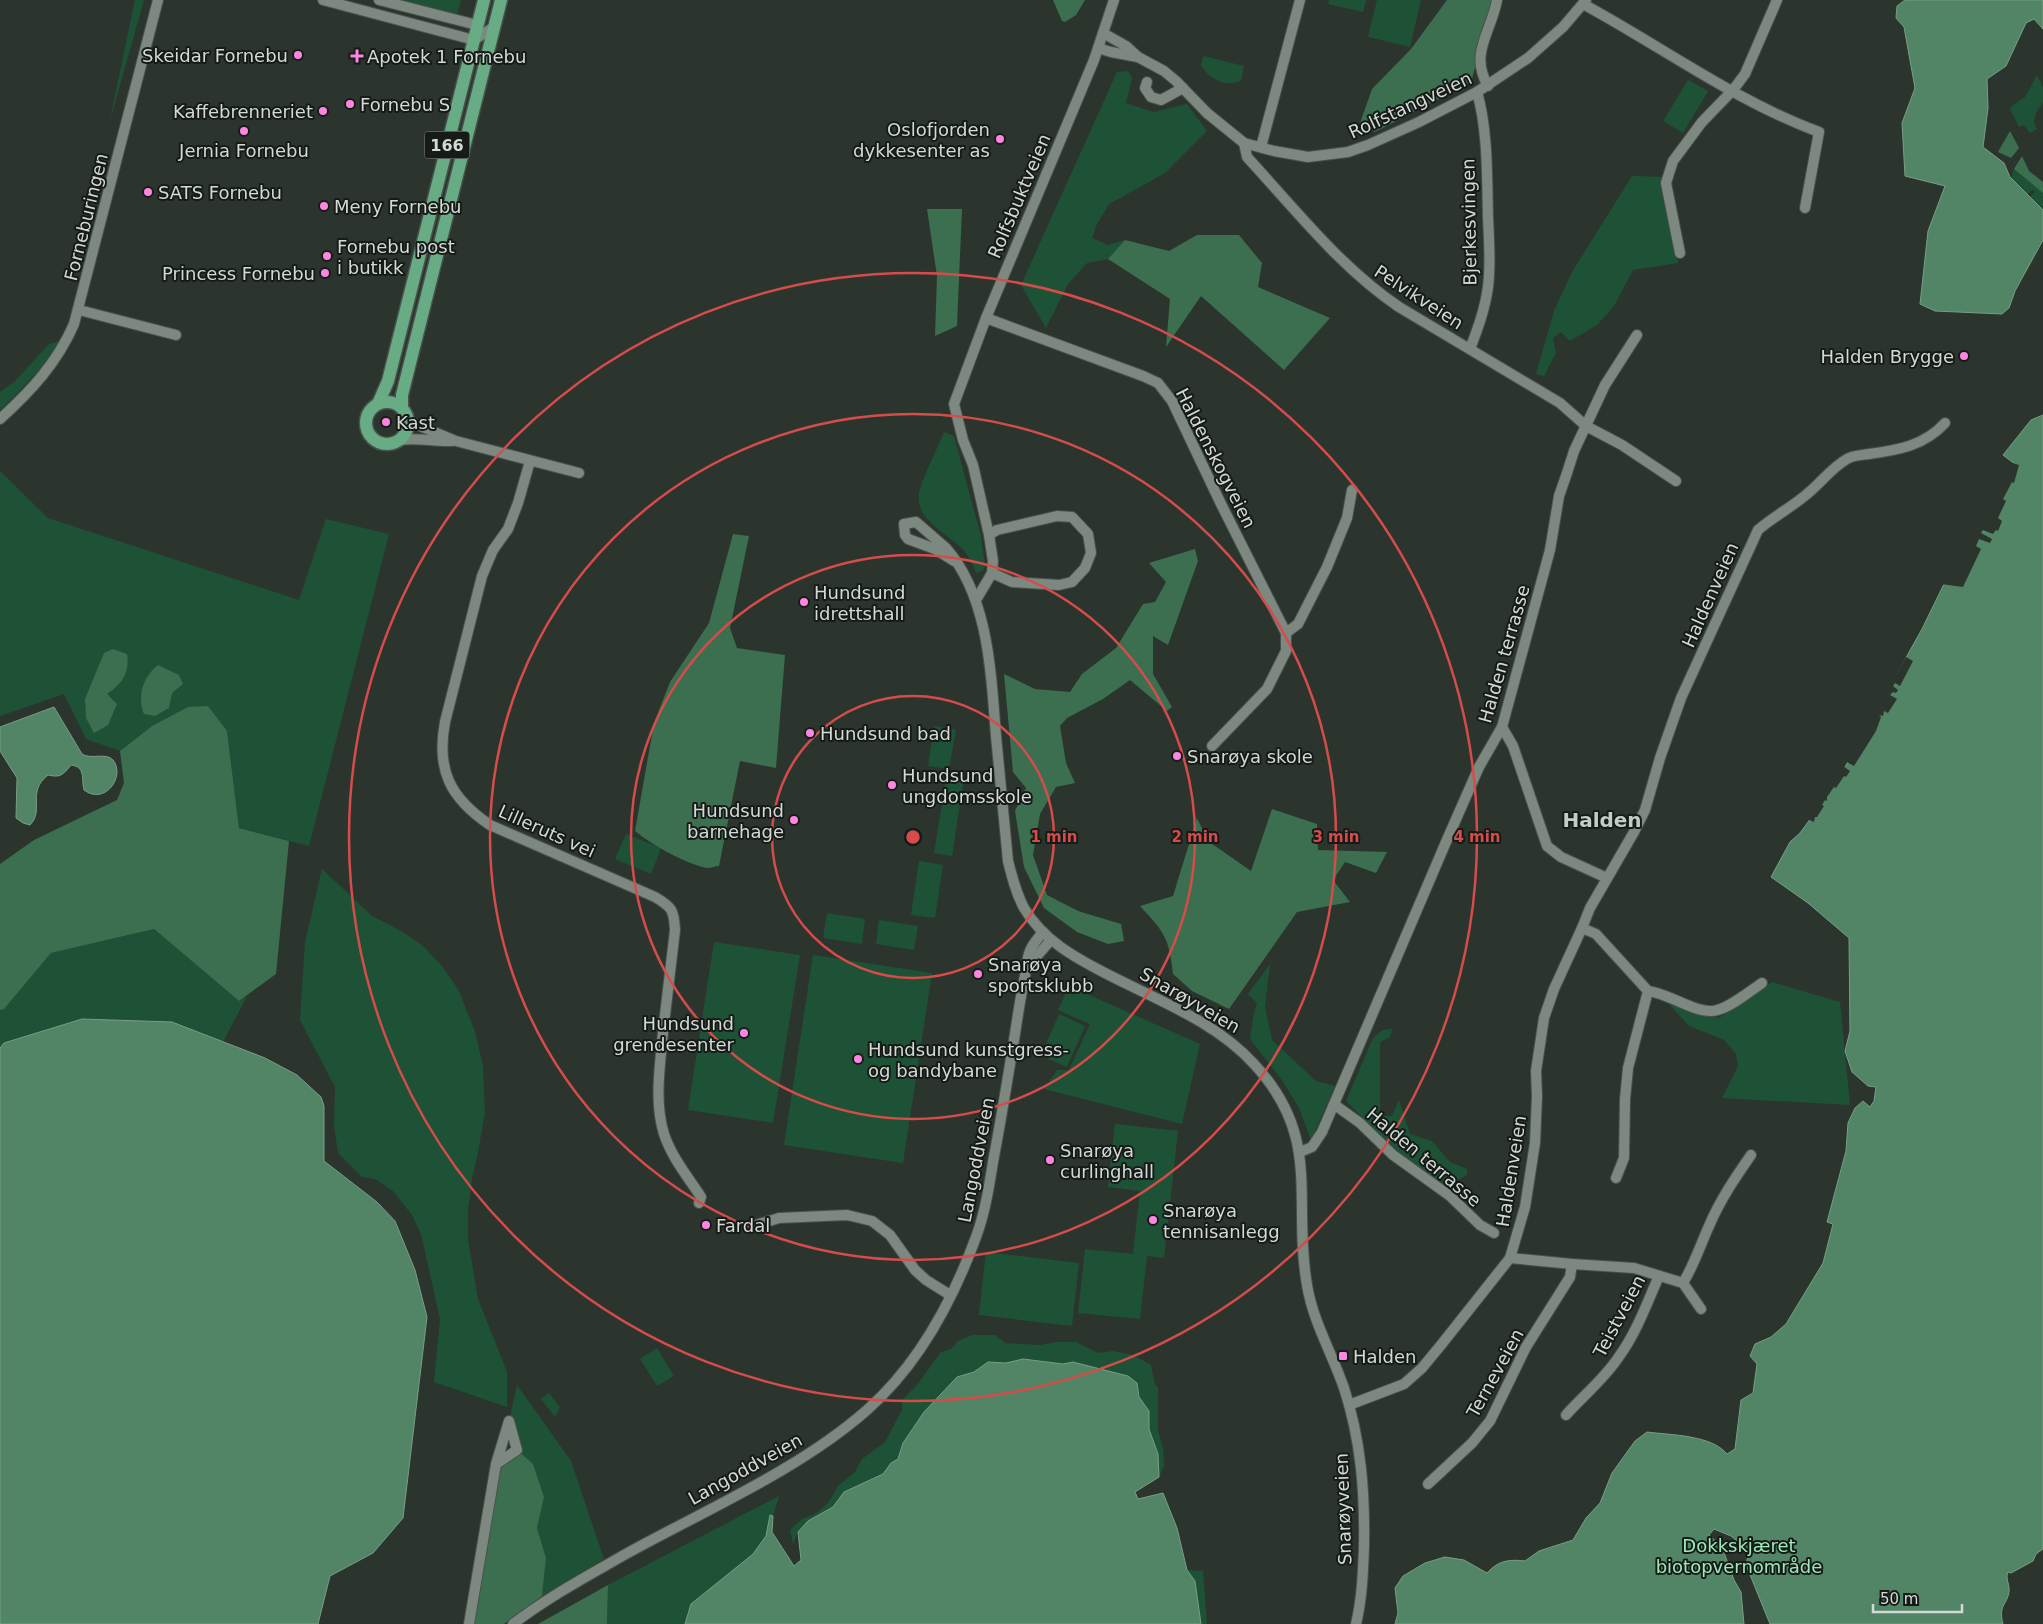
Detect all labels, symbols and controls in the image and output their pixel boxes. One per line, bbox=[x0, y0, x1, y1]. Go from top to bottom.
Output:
place label: Skeidar Fornebu bbox=[142, 45, 288, 66]
place label: Apotek 1 Fornebu bbox=[367, 46, 526, 67]
marker: Skeidar Fornebu bbox=[292, 49, 304, 61]
marker: Apotek 1 Fornebu bbox=[351, 50, 363, 62]
street label: Rolfstangveien bbox=[1345, 67, 1475, 143]
place label: Fornebu S bbox=[360, 94, 450, 115]
marker: Fornebu S bbox=[344, 98, 356, 110]
place label: Kaffebrenneriet bbox=[173, 101, 313, 122]
marker: Kaffebrenneriet bbox=[317, 105, 329, 117]
place label: Oslofjorden dykkesenter as bbox=[853, 119, 990, 161]
marker: Jernia Fornebu bbox=[238, 125, 250, 137]
street label: Rolfsbuktveien bbox=[983, 131, 1055, 261]
road number: 166 bbox=[424, 132, 470, 158]
marker: Oslofjorden dykkesenter as bbox=[994, 133, 1006, 145]
place label: Jernia Fornebu bbox=[178, 140, 309, 161]
street label: Forneburingen bbox=[60, 151, 112, 283]
street label: Bjerkesvingen bbox=[1457, 158, 1481, 286]
place label: SATS Fornebu bbox=[158, 182, 282, 203]
marker: SATS Fornebu bbox=[142, 186, 154, 198]
place label: Meny Fornebu bbox=[334, 196, 462, 217]
marker: Meny Fornebu bbox=[318, 200, 330, 212]
place label: Fornebu post i butikk bbox=[337, 236, 455, 278]
marker: Fornebu post i butikk bbox=[321, 250, 333, 262]
street label: Pelvikveien bbox=[1371, 261, 1467, 333]
place label: Princess Fornebu bbox=[162, 263, 315, 284]
marker: Princess Fornebu bbox=[319, 267, 331, 279]
place label: Halden Brygge bbox=[1820, 346, 1954, 367]
marker: Halden Brygge bbox=[1958, 350, 1970, 362]
street label: Haldenskogveien bbox=[1172, 384, 1260, 532]
place label: Kast bbox=[396, 412, 435, 433]
marker: Kast bbox=[380, 416, 392, 428]
street label: Haldenveien bbox=[1677, 539, 1743, 651]
place label: Hundsund idrettshall bbox=[814, 582, 905, 624]
street label: Halden terrasse bbox=[1474, 583, 1534, 725]
marker: Hundsund idrettshall bbox=[798, 596, 810, 608]
place label: Hundsund bad bbox=[820, 723, 951, 744]
marker: Hundsund bad bbox=[804, 727, 816, 739]
place label: Snarøya skole bbox=[1187, 746, 1313, 767]
marker: Snarøya skole bbox=[1171, 750, 1183, 762]
place label: Hundsund ungdomsskole bbox=[902, 765, 1032, 807]
marker: Hundsund ungdomsskole bbox=[886, 779, 898, 791]
street label: Lilleruts vei bbox=[495, 800, 599, 862]
place label: Hundsund barnehage bbox=[687, 800, 784, 842]
district label: Halden bbox=[1562, 808, 1642, 832]
marker: Hundsund barnehage bbox=[788, 814, 800, 826]
centre of rings bbox=[904, 828, 922, 846]
text: 1 min bbox=[1030, 828, 1078, 846]
text: 2 min bbox=[1171, 828, 1219, 846]
text: 3 min bbox=[1312, 828, 1360, 846]
text: 4 min bbox=[1453, 828, 1501, 846]
place label: Snarøya sportsklubb bbox=[988, 954, 1093, 996]
street label: Snarøyveien bbox=[1136, 963, 1244, 1037]
marker: Snarøya sportsklubb bbox=[972, 968, 984, 980]
place label: Hundsund grendesenter bbox=[613, 1013, 735, 1055]
marker: Hundsund grendesenter bbox=[738, 1027, 750, 1039]
place label: Hundsund kunstgress- og bandybane bbox=[868, 1039, 1069, 1081]
marker: Hundsund kunstgress- og bandybane bbox=[852, 1053, 864, 1065]
street label: Langoddveien bbox=[954, 1096, 998, 1224]
street label: Halden terrasse bbox=[1363, 1103, 1485, 1211]
street label: Haldenveien bbox=[1492, 1114, 1530, 1228]
place label: Snarøya curlinghall bbox=[1060, 1140, 1154, 1182]
marker: Snarøya curlinghall bbox=[1044, 1154, 1056, 1166]
place label: Snarøya tennisanlegg bbox=[1163, 1200, 1280, 1242]
marker: Snarøya tennisanlegg bbox=[1147, 1214, 1159, 1226]
place label: Fardal bbox=[716, 1215, 770, 1236]
marker: Fardal bbox=[700, 1219, 712, 1231]
street label: Teistveien bbox=[1588, 1271, 1649, 1361]
street label: Terneveien bbox=[1462, 1325, 1528, 1422]
place label: Halden bbox=[1353, 1346, 1416, 1367]
marker: Halden bbox=[1337, 1350, 1349, 1362]
street label: Langoddveien bbox=[684, 1429, 806, 1509]
street label: Snarøyveien bbox=[1331, 1453, 1355, 1565]
park label: Dokkskjæret biotopvernområde bbox=[1656, 1535, 1822, 1577]
scale bar bbox=[1873, 1582, 1962, 1614]
text: 50 m bbox=[1880, 1590, 1918, 1608]

